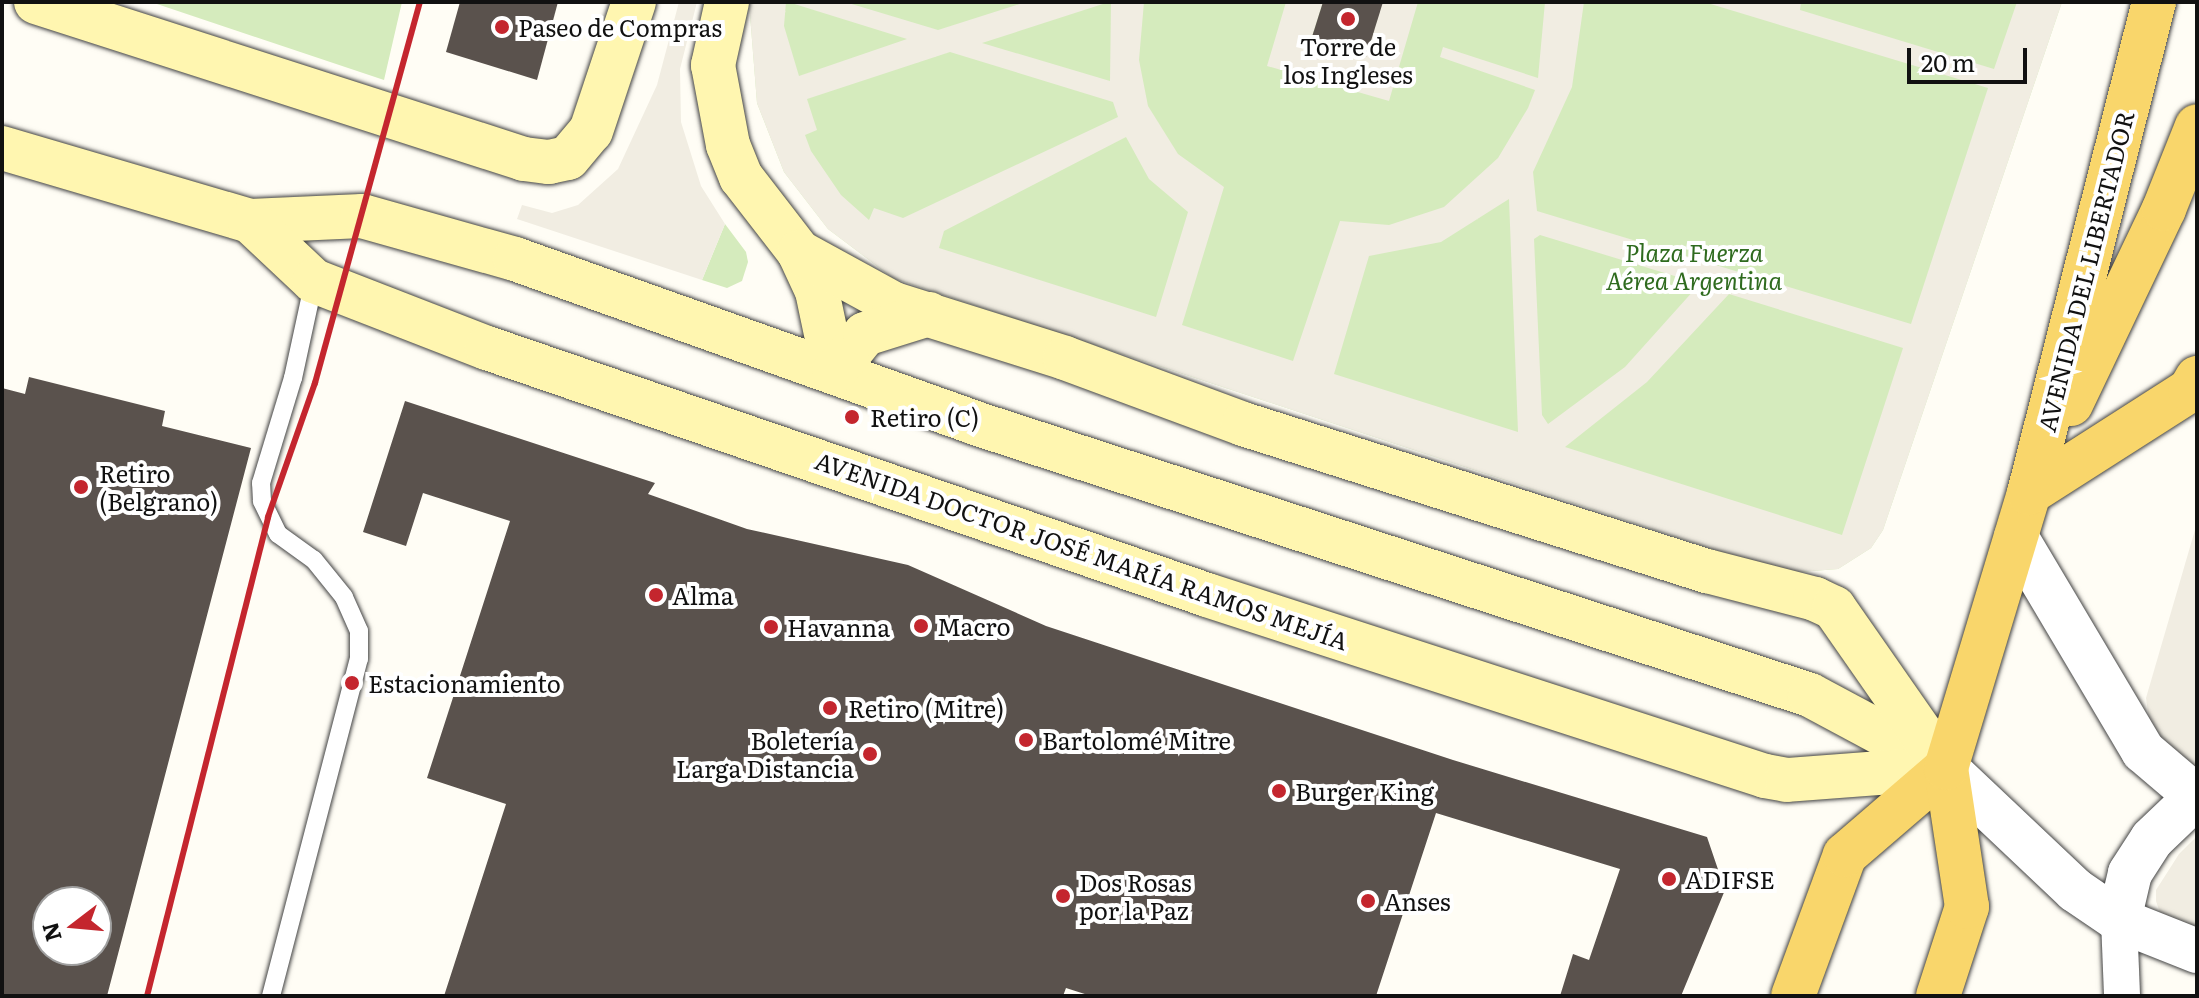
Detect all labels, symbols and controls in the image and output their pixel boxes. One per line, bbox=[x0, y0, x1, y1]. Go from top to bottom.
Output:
marker: Torre de los Ingleses bbox=[1339, 10, 1357, 28]
place label: Paseo de Compras bbox=[518, 13, 722, 41]
marker: Paseo de Compras bbox=[493, 18, 511, 36]
place label: Torre de los Ingleses bbox=[1283, 32, 1413, 88]
scale bar bbox=[1911, 32, 2031, 82]
text: 20 m bbox=[1921, 44, 1975, 79]
street label: AVENIDA DEL LIBERTADOR bbox=[2031, 107, 2139, 435]
park label: Plaza Fuerza Aérea Argentina bbox=[1606, 238, 1782, 294]
place label: Retiro (C) bbox=[870, 403, 979, 431]
marker: Retiro (C) bbox=[841, 406, 863, 428]
street label: AVENIDA DOCTOR JOSÉ MARÍA RAMOS MEJÍA bbox=[812, 445, 1352, 655]
place label: Retiro (Belgrano) bbox=[99, 459, 218, 515]
marker: Retiro (Belgrano) bbox=[70, 476, 92, 498]
place label: Alma bbox=[672, 581, 734, 609]
marker: Alma bbox=[647, 586, 665, 604]
place label: Macro bbox=[937, 612, 1011, 640]
place label: Havanna bbox=[787, 613, 890, 641]
marker: Macro bbox=[912, 617, 930, 635]
marker: Havanna bbox=[762, 618, 780, 636]
place label: Estacionamiento bbox=[368, 669, 561, 697]
marker: Estacionamiento bbox=[343, 674, 361, 692]
place label: Retiro (Mitre) bbox=[848, 694, 1004, 722]
marker: Retiro (Mitre) bbox=[819, 697, 841, 719]
place label: Boletería Larga Distancia bbox=[676, 726, 854, 782]
place label: Bartolomé Mitre bbox=[1042, 726, 1231, 754]
marker: Bartolomé Mitre bbox=[1017, 731, 1035, 749]
marker: Boletería Larga Distancia bbox=[861, 745, 879, 763]
place label: Burger King bbox=[1295, 777, 1434, 805]
marker: Burger King bbox=[1270, 782, 1288, 800]
place label: ADIFSE bbox=[1685, 865, 1775, 893]
place label: Dos Rosas por la Paz bbox=[1079, 868, 1191, 924]
marker: ADIFSE bbox=[1660, 870, 1678, 888]
north arrow bbox=[32, 886, 112, 966]
marker: Dos Rosas por la Paz bbox=[1054, 887, 1072, 905]
place label: Anses bbox=[1384, 887, 1451, 915]
marker: Anses bbox=[1359, 892, 1377, 910]
text: N bbox=[32, 919, 69, 946]

